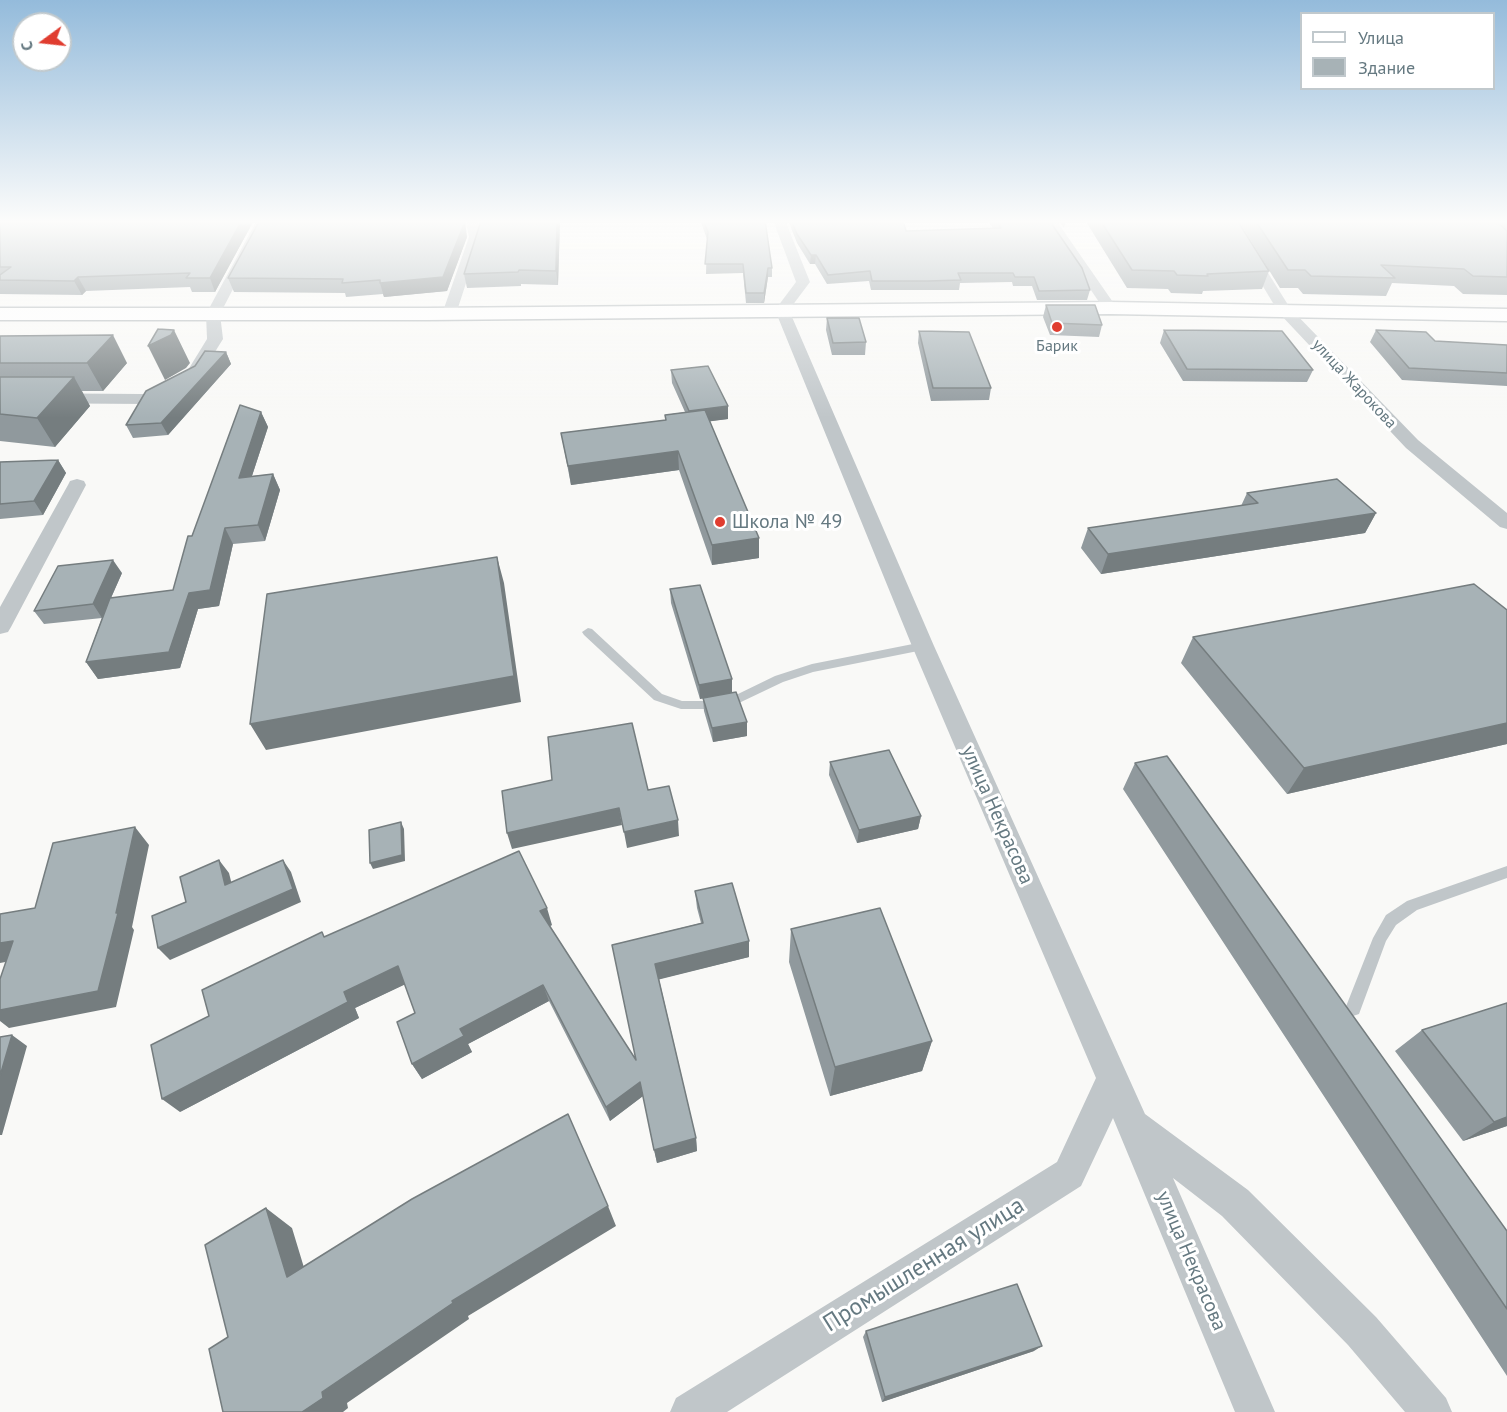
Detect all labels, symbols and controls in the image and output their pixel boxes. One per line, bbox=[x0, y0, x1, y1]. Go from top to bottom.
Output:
north arrow bbox=[12, 12, 72, 72]
legend bbox=[1300, 12, 1495, 90]
text: Улица bbox=[1358, 26, 1404, 49]
text: С bbox=[16, 39, 37, 53]
text: Здание bbox=[1358, 56, 1415, 79]
marker: Барик bbox=[1050, 320, 1064, 334]
street label: улица Жарокова bbox=[1308, 335, 1400, 433]
place label: Барик bbox=[1036, 336, 1078, 356]
place label: Школа № 49 bbox=[732, 510, 842, 534]
marker: Школа № 49 bbox=[713, 515, 727, 529]
street label: улица Некрасова bbox=[956, 742, 1038, 888]
street label: улица Некрасова bbox=[1151, 1188, 1231, 1334]
street label: Промышленная улица bbox=[818, 1191, 1030, 1339]

